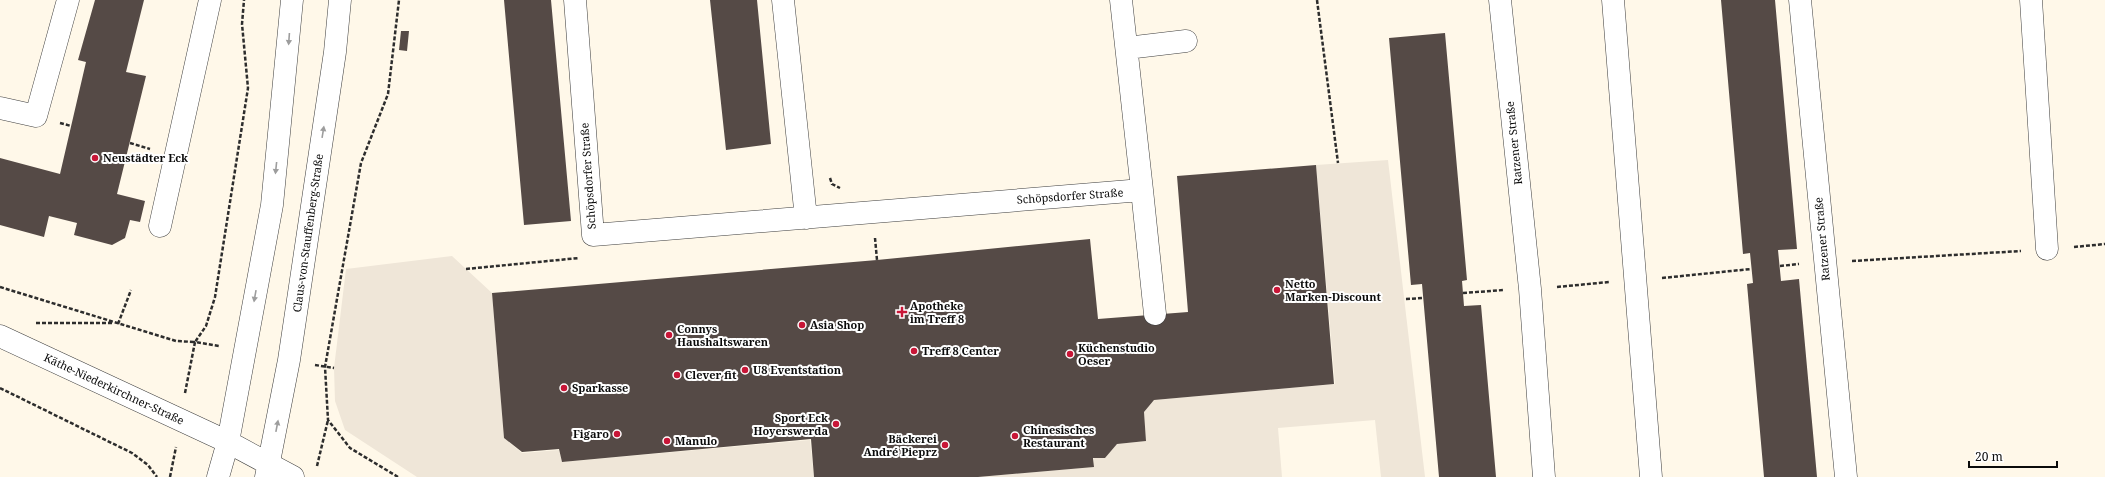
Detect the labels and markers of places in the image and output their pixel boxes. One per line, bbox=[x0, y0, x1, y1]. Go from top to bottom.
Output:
place label: Neustädter Eck bbox=[103, 150, 188, 165]
marker: Neustädter Eck bbox=[90, 153, 100, 163]
place label: Netto Marken-Discount bbox=[1285, 276, 1381, 304]
marker: Netto Marken-Discount bbox=[1272, 285, 1282, 295]
place label: Apotheke im Treff 8 bbox=[910, 298, 964, 326]
marker: Apotheke im Treff 8 bbox=[897, 307, 907, 317]
place label: Asia Shop bbox=[810, 317, 864, 332]
marker: Asia Shop bbox=[797, 320, 807, 330]
place label: Connys Haushaltswaren bbox=[677, 321, 769, 349]
marker: Connys Haushaltswaren bbox=[664, 330, 674, 340]
place label: Küchenstudio Oeser bbox=[1078, 340, 1155, 368]
place label: Treff 8 Center bbox=[922, 343, 999, 358]
marker: Treff 8 Center bbox=[909, 346, 919, 356]
marker: Küchenstudio Oeser bbox=[1065, 349, 1075, 359]
place label: U8 Eventstation bbox=[753, 362, 842, 377]
marker: U8 Eventstation bbox=[740, 365, 750, 375]
place label: Clever fit bbox=[685, 367, 737, 382]
marker: Clever fit bbox=[672, 370, 682, 380]
place label: Sparkasse bbox=[572, 380, 628, 395]
marker: Sparkasse bbox=[559, 383, 569, 393]
place label: Sport Eck Hoyerswerda bbox=[754, 410, 828, 438]
marker: Sport Eck Hoyerswerda bbox=[831, 419, 841, 429]
place label: Chinesisches Restaurant bbox=[1023, 422, 1094, 450]
place label: Figaro bbox=[573, 426, 609, 441]
marker: Figaro bbox=[612, 429, 622, 439]
place label: Bäckerei André Pieprz bbox=[863, 431, 937, 459]
marker: Chinesisches Restaurant bbox=[1010, 431, 1020, 441]
place label: Manulo bbox=[675, 433, 718, 448]
marker: Manulo bbox=[662, 436, 672, 446]
marker: Bäckerei André Pieprz bbox=[940, 440, 950, 450]

